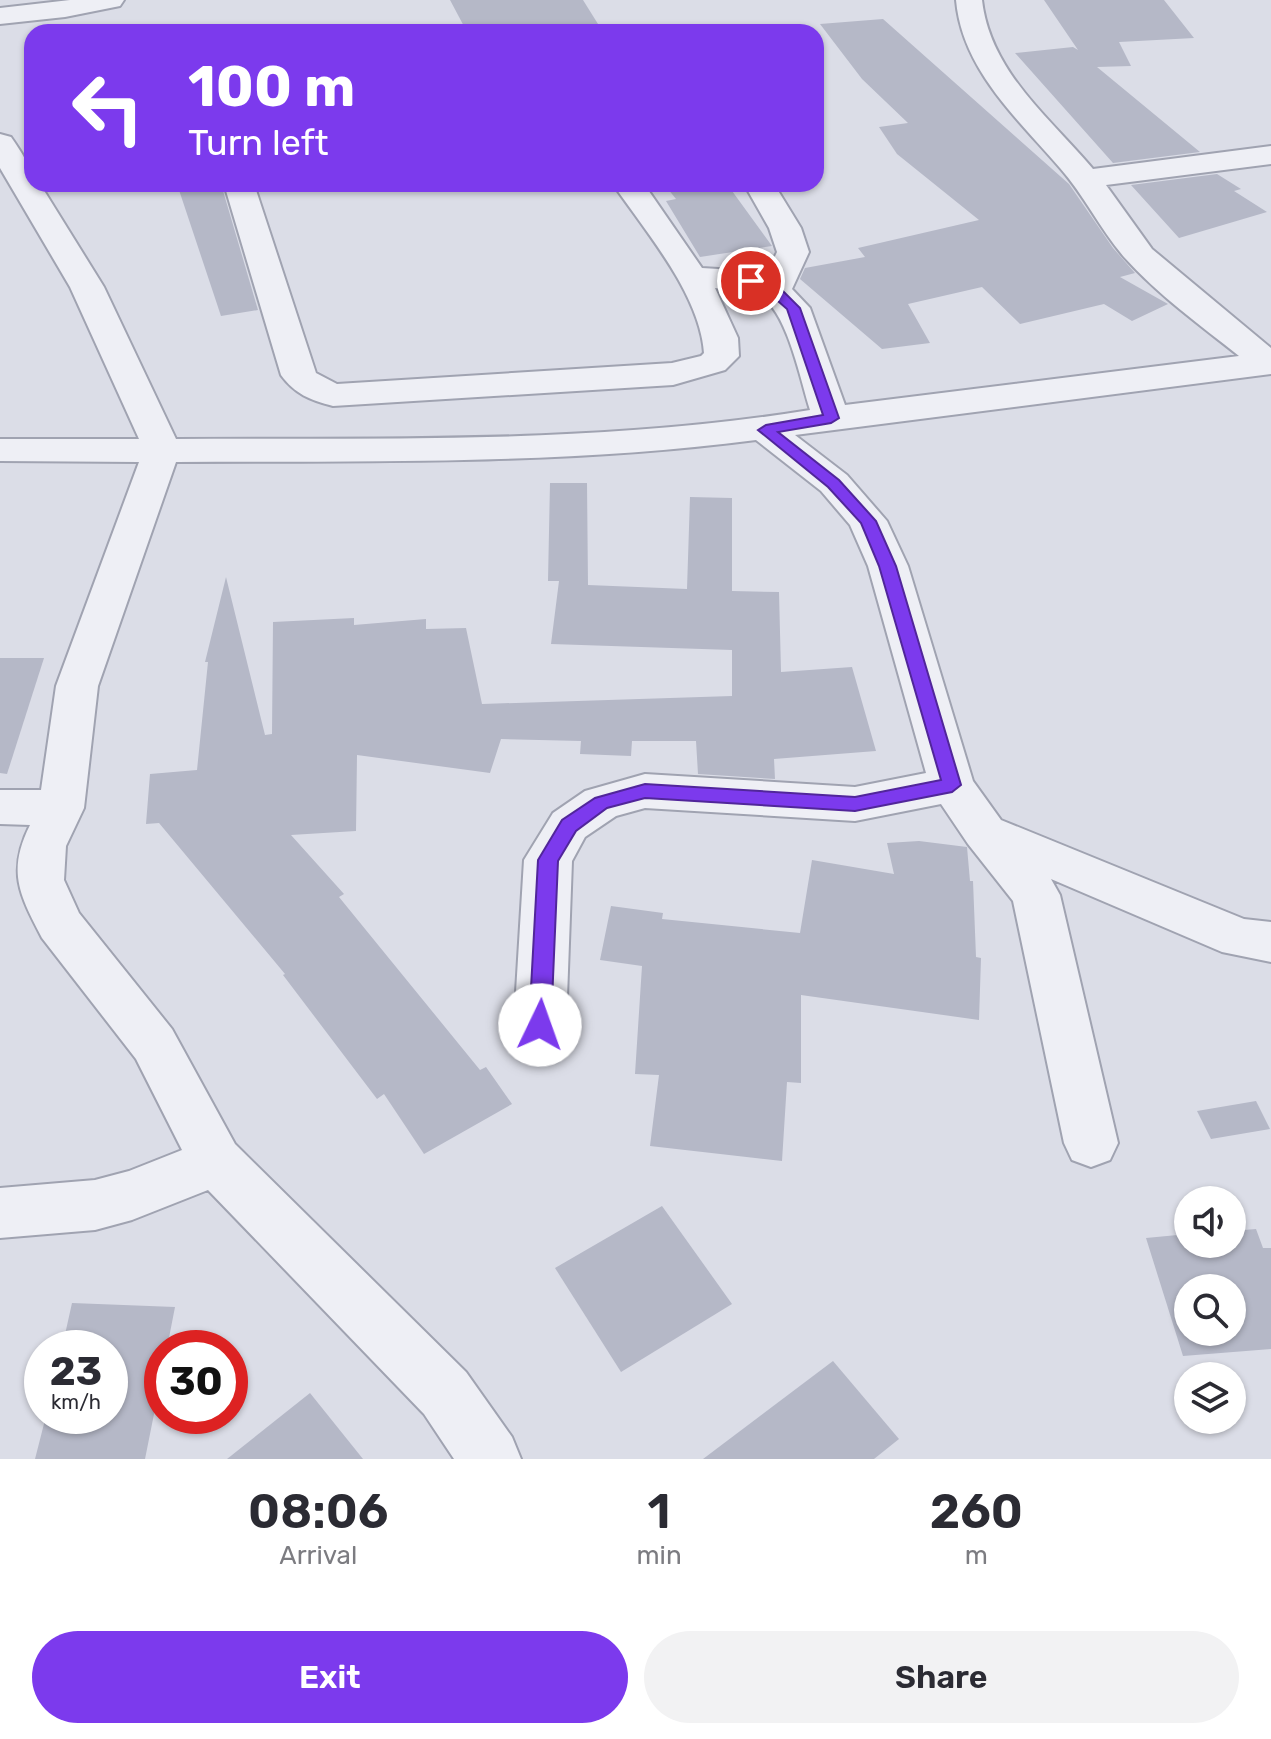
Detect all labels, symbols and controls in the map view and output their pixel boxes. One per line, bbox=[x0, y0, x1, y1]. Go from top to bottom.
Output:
text: 100 m bbox=[188, 54, 355, 120]
icon: left bbox=[56, 56, 160, 160]
text: Turn left bbox=[188, 121, 329, 164]
pin bbox=[717, 247, 785, 315]
icon: arrive bbox=[729, 259, 773, 303]
position arrow bbox=[498, 983, 582, 1067]
map controls bbox=[1174, 1186, 1246, 1434]
button: sound bbox=[1174, 1186, 1246, 1258]
button: search bbox=[1174, 1274, 1246, 1346]
speed limit sign: 30 bbox=[144, 1330, 248, 1434]
text: 23 bbox=[50, 1348, 102, 1395]
button: layers bbox=[1174, 1362, 1246, 1434]
text: km/h bbox=[51, 1390, 101, 1414]
text: 08:06 bbox=[248, 1483, 388, 1540]
text: 1 bbox=[648, 1483, 671, 1540]
text: 260 bbox=[930, 1483, 1023, 1540]
text: Arrival bbox=[279, 1540, 357, 1571]
text: min bbox=[637, 1540, 682, 1571]
text: m bbox=[965, 1540, 988, 1571]
button: Exit bbox=[32, 1631, 628, 1723]
button: Share bbox=[644, 1631, 1239, 1723]

